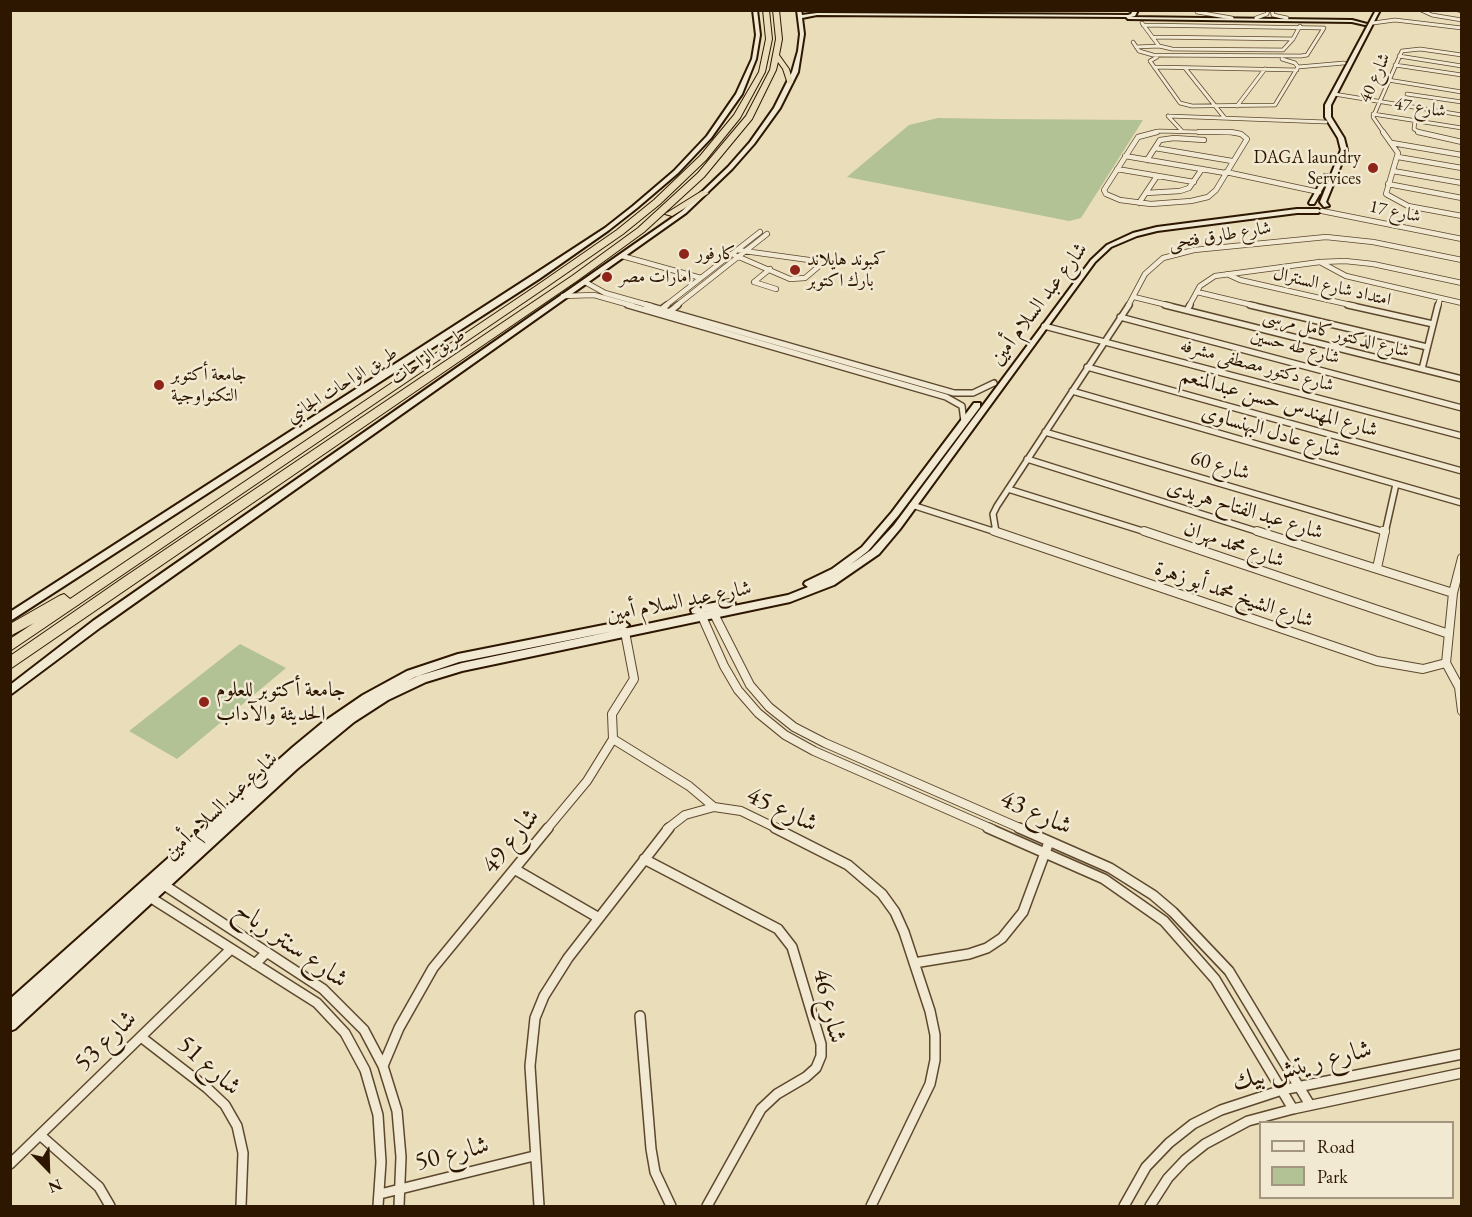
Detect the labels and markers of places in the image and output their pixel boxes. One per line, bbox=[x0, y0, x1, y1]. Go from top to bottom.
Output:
place label: DAGA laundry Services bbox=[1253, 147, 1361, 190]
marker: DAGA laundry Services bbox=[1366, 161, 1380, 175]
place label: كارفور bbox=[696, 243, 736, 265]
marker: كارفور bbox=[677, 247, 691, 261]
place label: كمبوند هايلاند بارك اكتوبر bbox=[807, 249, 886, 292]
marker: كمبوند هايلاند بارك اكتوبر bbox=[788, 263, 802, 277]
place label: امارات مصر bbox=[619, 266, 692, 288]
marker: امارات مصر bbox=[600, 270, 614, 284]
place label: جامعة أكتوبر التكنواوجية bbox=[171, 364, 247, 406]
marker: جامعة أكتوبر التكنواوجية bbox=[152, 378, 166, 392]
place label: جامعة أكتوبر للعلوم الحديثة والآداب bbox=[216, 677, 346, 727]
marker: جامعة أكتوبر للعلوم الحديثة والآداب bbox=[197, 695, 211, 709]

